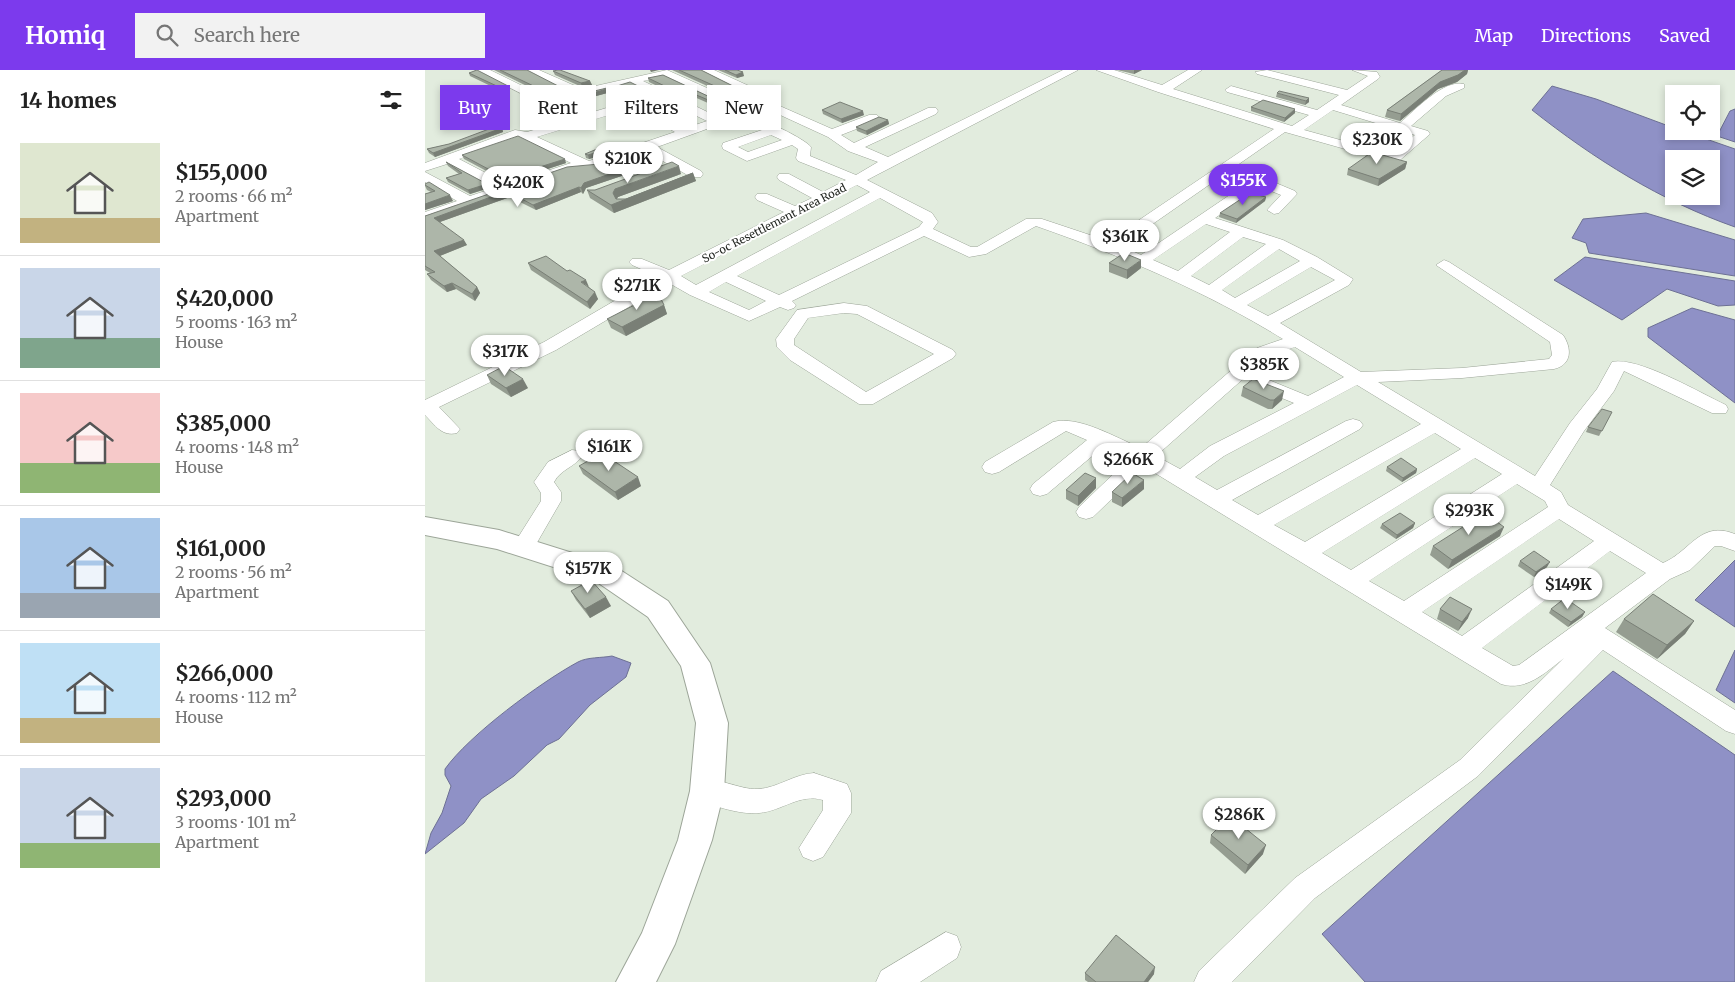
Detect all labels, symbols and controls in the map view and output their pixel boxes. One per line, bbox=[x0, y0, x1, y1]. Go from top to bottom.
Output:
search box bbox=[135, 13, 485, 58]
text: Homiq bbox=[25, 20, 105, 51]
icon: search bbox=[153, 21, 181, 49]
text: Search here bbox=[193, 23, 300, 47]
text: Map bbox=[1475, 24, 1513, 47]
text: Directions bbox=[1541, 24, 1631, 47]
text: Saved bbox=[1659, 24, 1710, 47]
chip: Buy bbox=[440, 85, 510, 130]
chip: Rent bbox=[520, 85, 596, 130]
chip: Filters bbox=[606, 85, 697, 130]
chip: New bbox=[707, 85, 781, 130]
map controls bbox=[1665, 85, 1720, 205]
button: locate bbox=[1665, 85, 1720, 140]
icon: filters bbox=[377, 86, 405, 114]
text: 14 homes bbox=[20, 87, 117, 114]
pin: $230K bbox=[1342, 122, 1412, 165]
text: $230K bbox=[1352, 129, 1402, 149]
pin: $210K bbox=[593, 142, 663, 184]
text: $210K bbox=[604, 148, 652, 168]
button: layers bbox=[1665, 150, 1720, 205]
text: $155,000 bbox=[175, 159, 268, 186]
icon: home bbox=[60, 163, 120, 223]
pin: $155K bbox=[1208, 164, 1278, 206]
pin: $420K bbox=[483, 166, 553, 208]
text: $155K bbox=[1220, 170, 1266, 190]
text: $420K bbox=[492, 172, 544, 192]
street label: So-oc Resettlement Area Road bbox=[699, 180, 849, 266]
text: 2 rooms · 66 m² bbox=[175, 186, 292, 206]
text: Apartment bbox=[175, 206, 259, 226]
pin: $361K bbox=[1090, 220, 1160, 262]
text: $361K bbox=[1101, 226, 1149, 246]
pin: $271K bbox=[602, 268, 672, 311]
text: $271K bbox=[613, 275, 661, 295]
text: $420,000 bbox=[175, 285, 274, 312]
icon: home bbox=[60, 288, 120, 348]
text: 5 rooms · 163 m² bbox=[175, 312, 297, 332]
text: House bbox=[175, 332, 223, 352]
pin: $317K bbox=[470, 334, 540, 377]
text: $317K bbox=[482, 341, 528, 361]
pin: $385K bbox=[1229, 348, 1299, 390]
text: $385K bbox=[1239, 354, 1289, 374]
text: $385,000 bbox=[175, 410, 271, 437]
icon: home bbox=[60, 413, 120, 473]
pin: $161K bbox=[574, 430, 644, 472]
text: $161K bbox=[587, 436, 631, 456]
text: 4 rooms · 148 m² bbox=[175, 437, 299, 457]
pin: $266K bbox=[1093, 442, 1163, 485]
text: $266K bbox=[1103, 449, 1153, 469]
text: House bbox=[175, 457, 223, 477]
pin: $293K bbox=[1434, 494, 1504, 536]
text: $293K bbox=[1444, 500, 1494, 520]
text: $161,000 bbox=[175, 535, 266, 562]
icon: home bbox=[60, 538, 120, 598]
pin: $157K bbox=[553, 552, 623, 594]
text: $157K bbox=[564, 558, 612, 578]
text: 2 rooms · 56 m² bbox=[175, 562, 292, 582]
pin: $149K bbox=[1533, 568, 1603, 610]
text: $149K bbox=[1544, 574, 1592, 594]
text: Apartment bbox=[175, 582, 259, 602]
text: $266,000 bbox=[175, 660, 273, 687]
icon: home bbox=[60, 663, 120, 723]
text: 4 rooms · 112 m² bbox=[175, 687, 297, 707]
text: House bbox=[175, 707, 223, 727]
text: $293,000 bbox=[175, 785, 271, 812]
icon: home bbox=[60, 788, 120, 848]
pin: $286K bbox=[1204, 798, 1274, 840]
text: $286K bbox=[1214, 804, 1264, 824]
text: 3 rooms · 101 m² bbox=[175, 812, 296, 832]
text: Apartment bbox=[175, 832, 259, 852]

